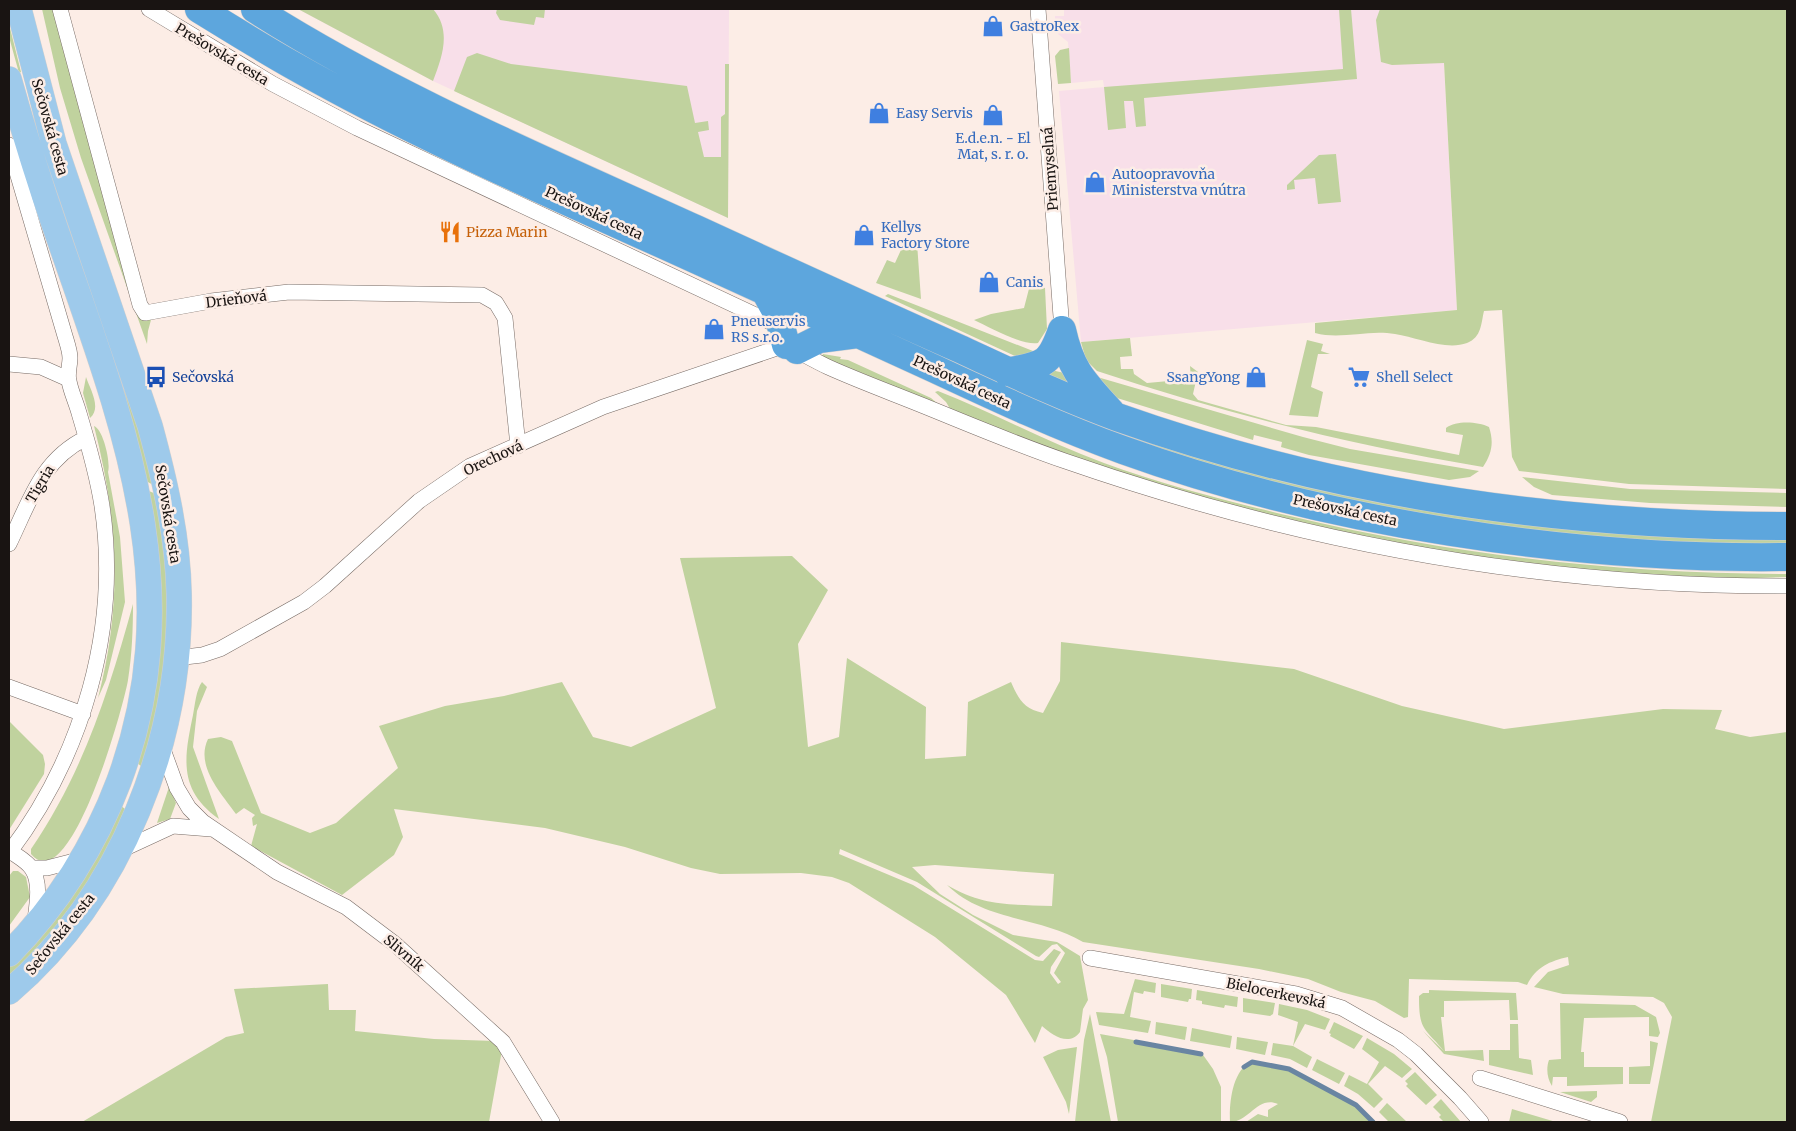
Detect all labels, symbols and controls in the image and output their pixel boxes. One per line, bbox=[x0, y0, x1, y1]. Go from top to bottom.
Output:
shop icon: GastroRex bbox=[980, 13, 1006, 39]
place label: GastroRex bbox=[1010, 17, 1080, 35]
street label: Prešovská cesta bbox=[172, 19, 272, 89]
street label: Sečovská cesta bbox=[28, 77, 73, 178]
shop icon: Easy Servis bbox=[866, 100, 892, 126]
shop icon: E.d.e.n. - El Mat, s. r. o. bbox=[980, 102, 1006, 128]
place label: Easy Servis bbox=[896, 104, 973, 122]
street label: Priemyselná bbox=[1038, 126, 1062, 212]
place label: E.d.e.n. - El Mat, s. r. o. bbox=[955, 129, 1031, 163]
place label: Autoopravovňa Ministerstva vnútra bbox=[1111, 165, 1246, 199]
shop icon: Autoopravovňa Ministerstva vnútra bbox=[1082, 169, 1108, 195]
street label: Prešovská cesta bbox=[542, 182, 646, 244]
place label: Kellys Factory Store bbox=[881, 218, 970, 252]
restaurant icon: Pizza Marin bbox=[437, 219, 463, 245]
shop icon: Kellys Factory Store bbox=[851, 222, 877, 248]
place label: Pizza Marin bbox=[466, 223, 547, 241]
shop icon: Canis bbox=[976, 269, 1002, 295]
place label: Canis bbox=[1006, 273, 1044, 291]
street label: Drieňová bbox=[204, 286, 268, 312]
place label: Pneuservis RS s.r.o. bbox=[731, 312, 806, 346]
shop icon: Pneuservis RS s.r.o. bbox=[701, 316, 727, 342]
street label: Prešovská cesta bbox=[910, 351, 1014, 413]
bus stop icon: Sečovská bbox=[143, 364, 169, 390]
shop icon: SsangYong bbox=[1243, 364, 1269, 390]
supermarket icon: Shell Select bbox=[1346, 364, 1372, 390]
place label: Sečovská bbox=[172, 368, 235, 386]
place label: SsangYong bbox=[1166, 368, 1241, 386]
place label: Shell Select bbox=[1376, 368, 1453, 386]
street label: Orechová bbox=[461, 436, 526, 480]
street label: Tigria bbox=[22, 461, 59, 506]
street label: Sečovská cesta bbox=[151, 463, 185, 565]
street label: Prešovská cesta bbox=[1291, 490, 1399, 530]
street label: Sečovská cesta bbox=[22, 889, 99, 978]
street label: Slivník bbox=[380, 931, 428, 975]
street label: Bielocerkevská bbox=[1225, 974, 1328, 1012]

